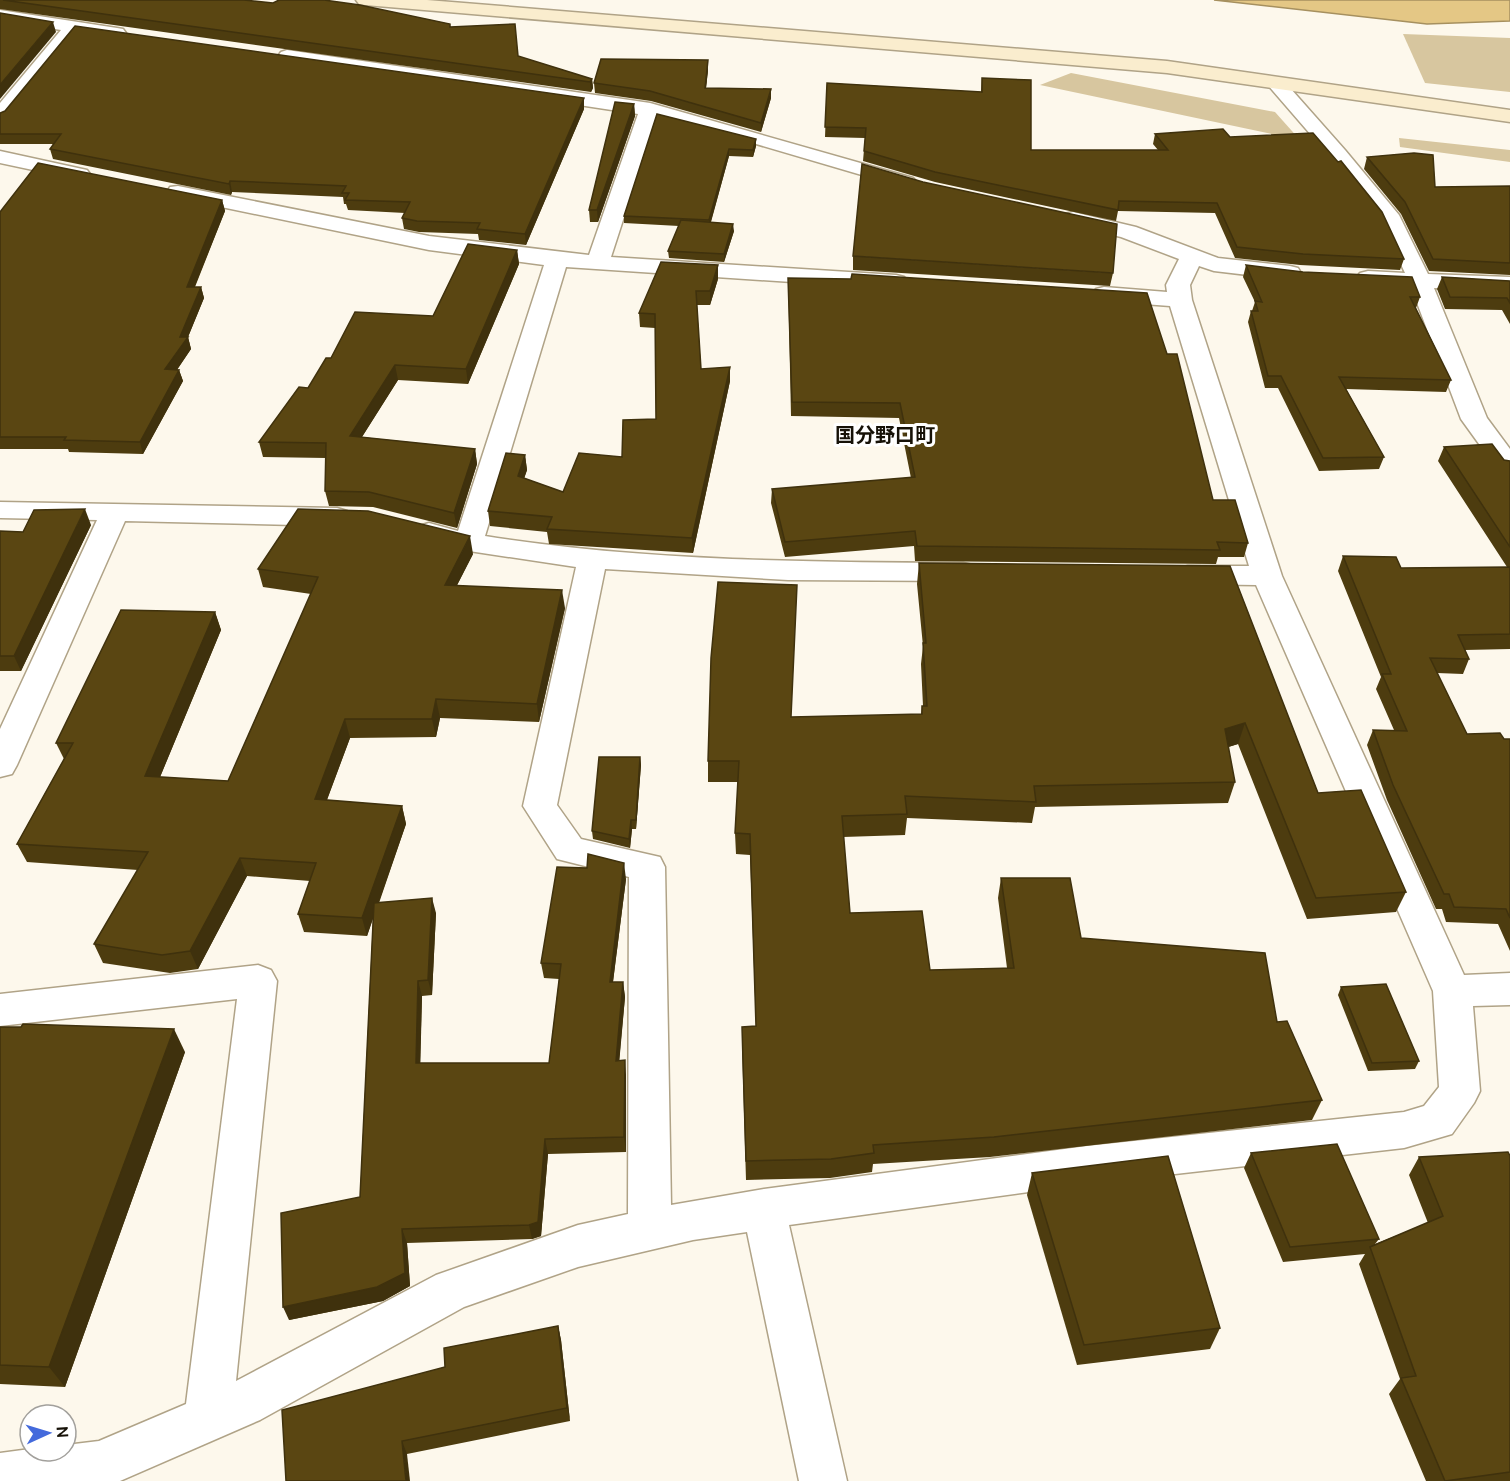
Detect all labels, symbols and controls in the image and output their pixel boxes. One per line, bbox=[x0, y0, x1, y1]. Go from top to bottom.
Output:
district label: 国分野口町 bbox=[835, 423, 935, 446]
north arrow bbox=[18, 1403, 78, 1463]
text: N bbox=[54, 1425, 72, 1439]

